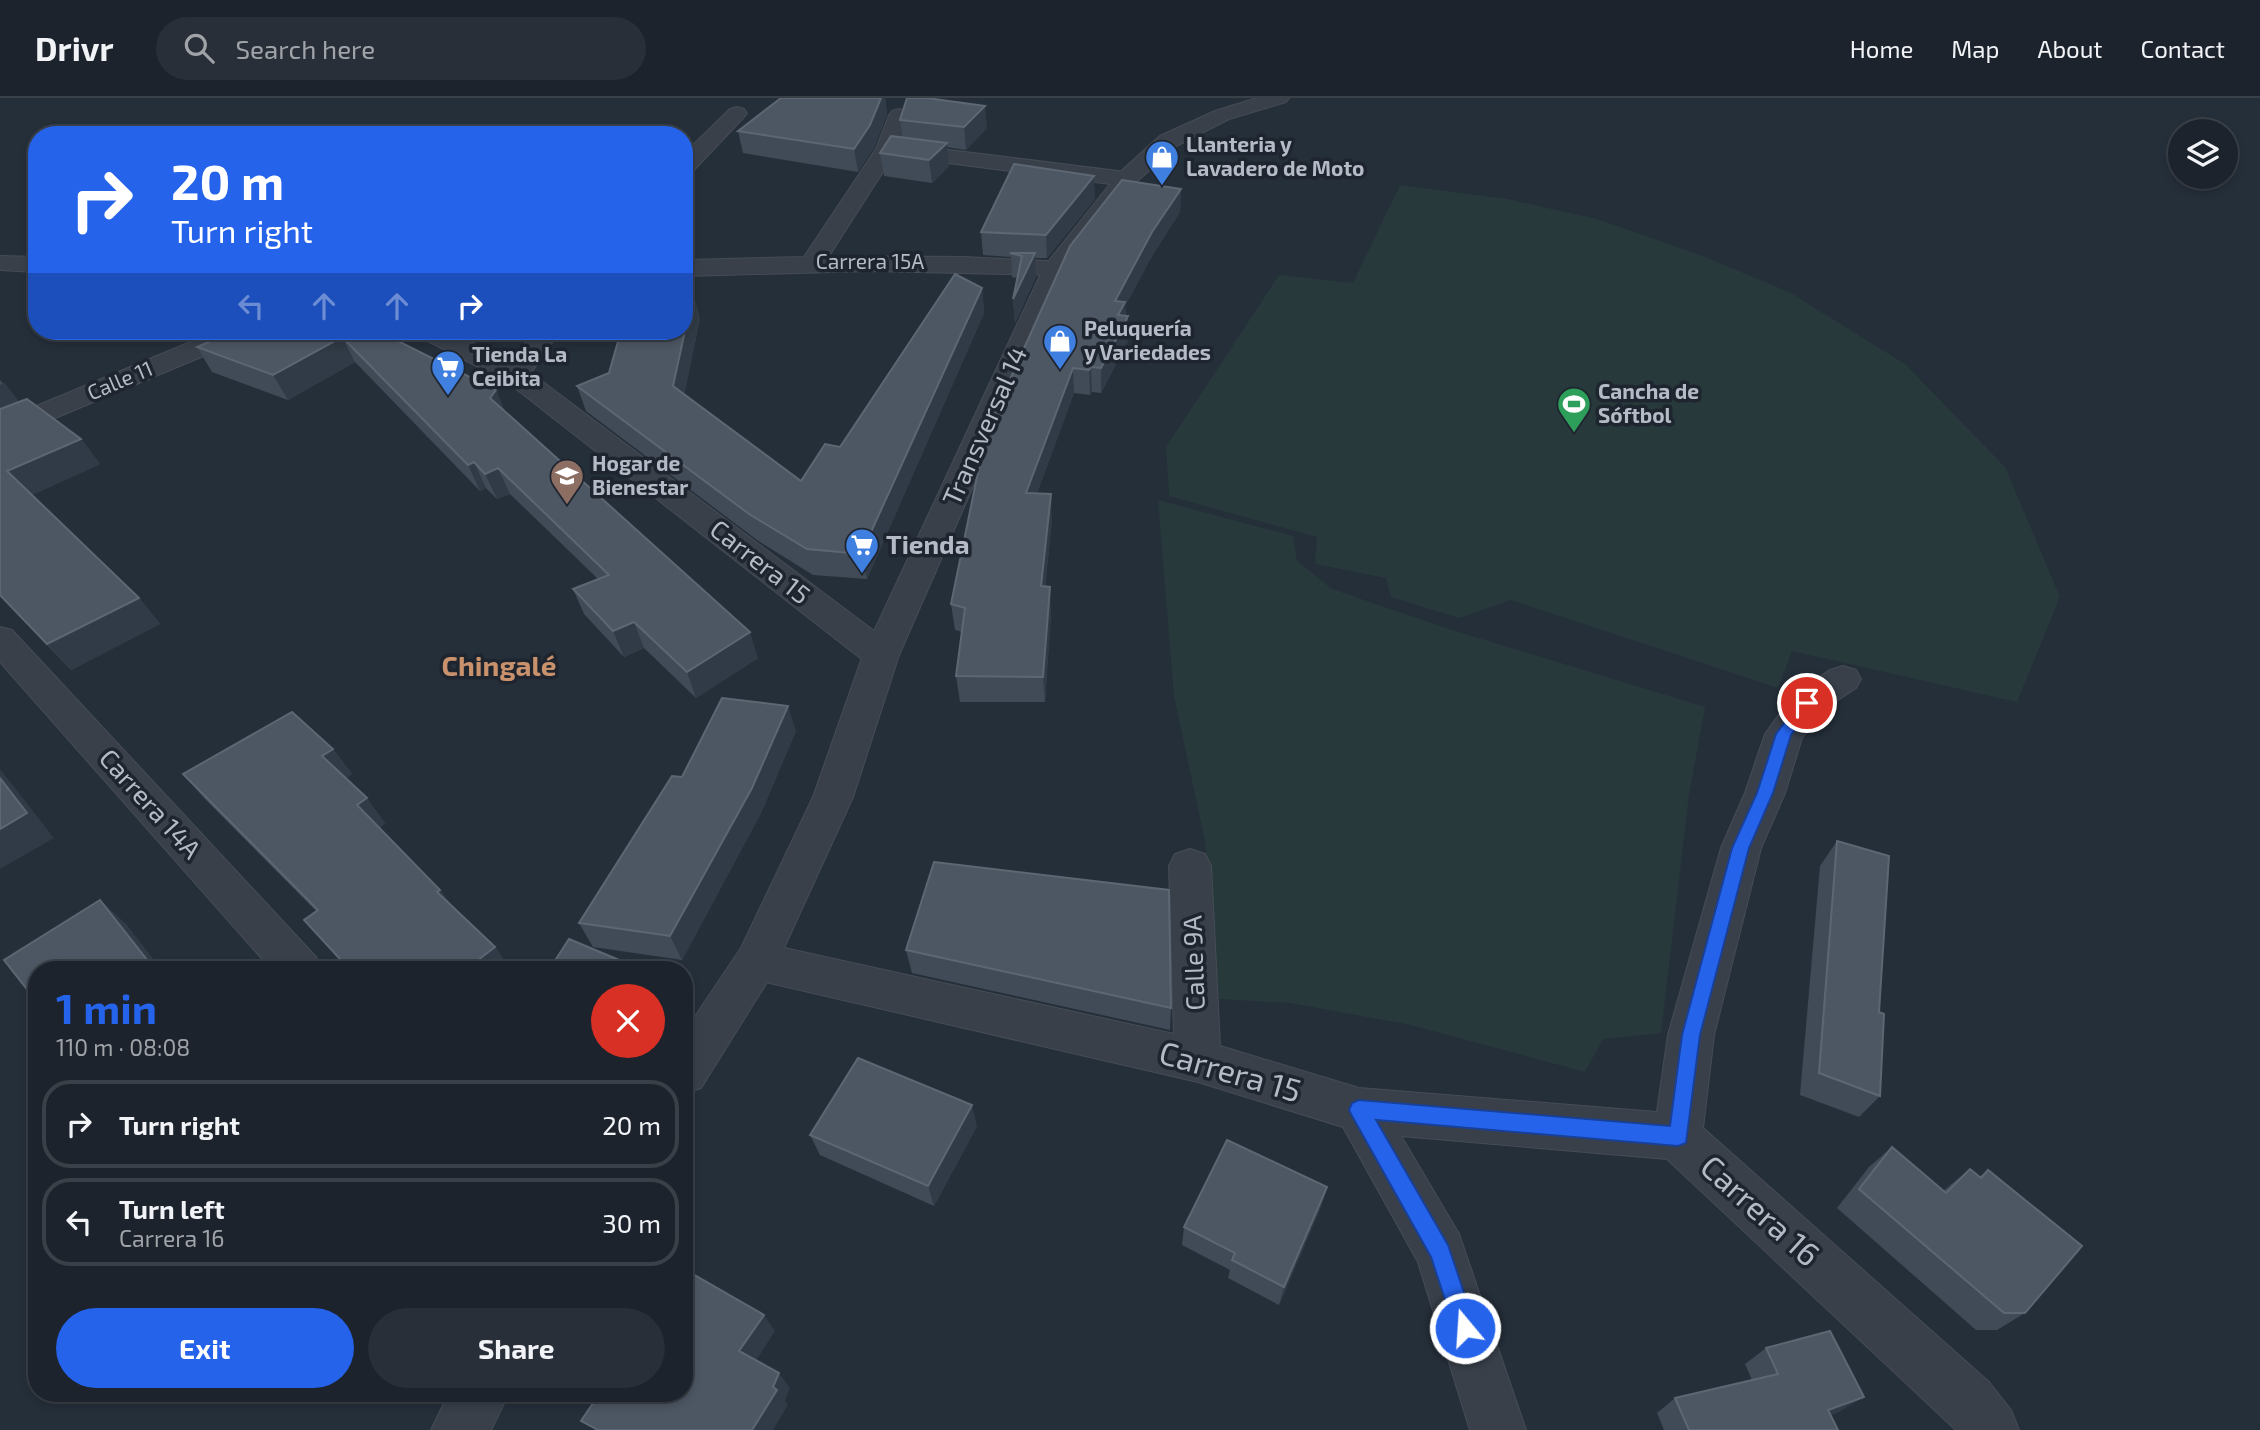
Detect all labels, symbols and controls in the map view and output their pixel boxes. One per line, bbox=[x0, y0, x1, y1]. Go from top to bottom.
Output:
search box bbox=[156, 17, 646, 80]
text: Drivr bbox=[35, 28, 114, 68]
icon: search bbox=[180, 29, 218, 67]
text: Search here bbox=[236, 33, 375, 64]
text: Home bbox=[1850, 34, 1913, 63]
text: Map bbox=[1951, 34, 1999, 63]
text: About bbox=[2037, 34, 2103, 63]
text: Contact bbox=[2141, 34, 2225, 63]
map controls bbox=[2168, 119, 2238, 189]
button: layers bbox=[2168, 119, 2238, 189]
place label: Llanteria y Lavadero de Moto bbox=[1186, 131, 1364, 180]
shop icon: Llanteria y Lavadero de Moto bbox=[1143, 138, 1181, 187]
text: 20 m bbox=[171, 151, 284, 210]
icon: right bbox=[56, 154, 147, 245]
text: Turn right bbox=[171, 211, 313, 249]
street label: Carrera 15A bbox=[816, 248, 924, 273]
icon: left bbox=[232, 287, 270, 325]
icon: ahead bbox=[305, 287, 343, 325]
icon: ahead bbox=[378, 287, 416, 325]
icon: right bbox=[451, 287, 489, 325]
place label: Peluquería y Variedades bbox=[1084, 315, 1211, 365]
shop icon: Peluquería y Variedades bbox=[1041, 322, 1079, 371]
place label: Tienda La Ceibita bbox=[472, 341, 567, 390]
street label: Transversal 14 bbox=[935, 341, 1032, 509]
supermarket icon: Tienda La Ceibita bbox=[429, 348, 467, 397]
street label: Calle 11 bbox=[83, 355, 156, 405]
place label: Cancha de Sóftbol bbox=[1598, 378, 1699, 427]
sports icon: Cancha de Sóftbol bbox=[1555, 385, 1593, 434]
place label: Hogar de Bienestar bbox=[592, 450, 688, 499]
school or university icon: Hogar de Bienestar bbox=[548, 457, 586, 506]
street label: Carrera 15 bbox=[705, 512, 817, 609]
supermarket icon: Tienda bbox=[843, 526, 881, 575]
place label: Tienda bbox=[886, 528, 969, 559]
district label: Chingalé bbox=[442, 648, 556, 682]
pin bbox=[1777, 673, 1837, 733]
icon: arrive bbox=[1788, 684, 1826, 722]
street label: Carrera 14A bbox=[94, 742, 208, 864]
street label: Calle 9A bbox=[1175, 915, 1210, 1011]
text: 1 min bbox=[56, 982, 157, 1032]
button: close bbox=[591, 984, 665, 1058]
street label: Carrera 15 bbox=[1155, 1032, 1306, 1108]
text: 110 m · 08:08 bbox=[56, 1033, 190, 1061]
icon: right bbox=[60, 1105, 98, 1143]
text: Turn right bbox=[119, 1109, 240, 1140]
text: 20 m bbox=[602, 1109, 661, 1140]
street label: Carrera 16 bbox=[1694, 1146, 1829, 1273]
text: Turn left bbox=[119, 1193, 225, 1224]
icon: left bbox=[60, 1203, 98, 1241]
text: 30 m bbox=[602, 1207, 661, 1238]
text: Carrera 16 bbox=[119, 1224, 225, 1252]
position arrow bbox=[1428, 1291, 1502, 1365]
button: Exit bbox=[56, 1308, 354, 1388]
button: Share bbox=[368, 1308, 665, 1388]

